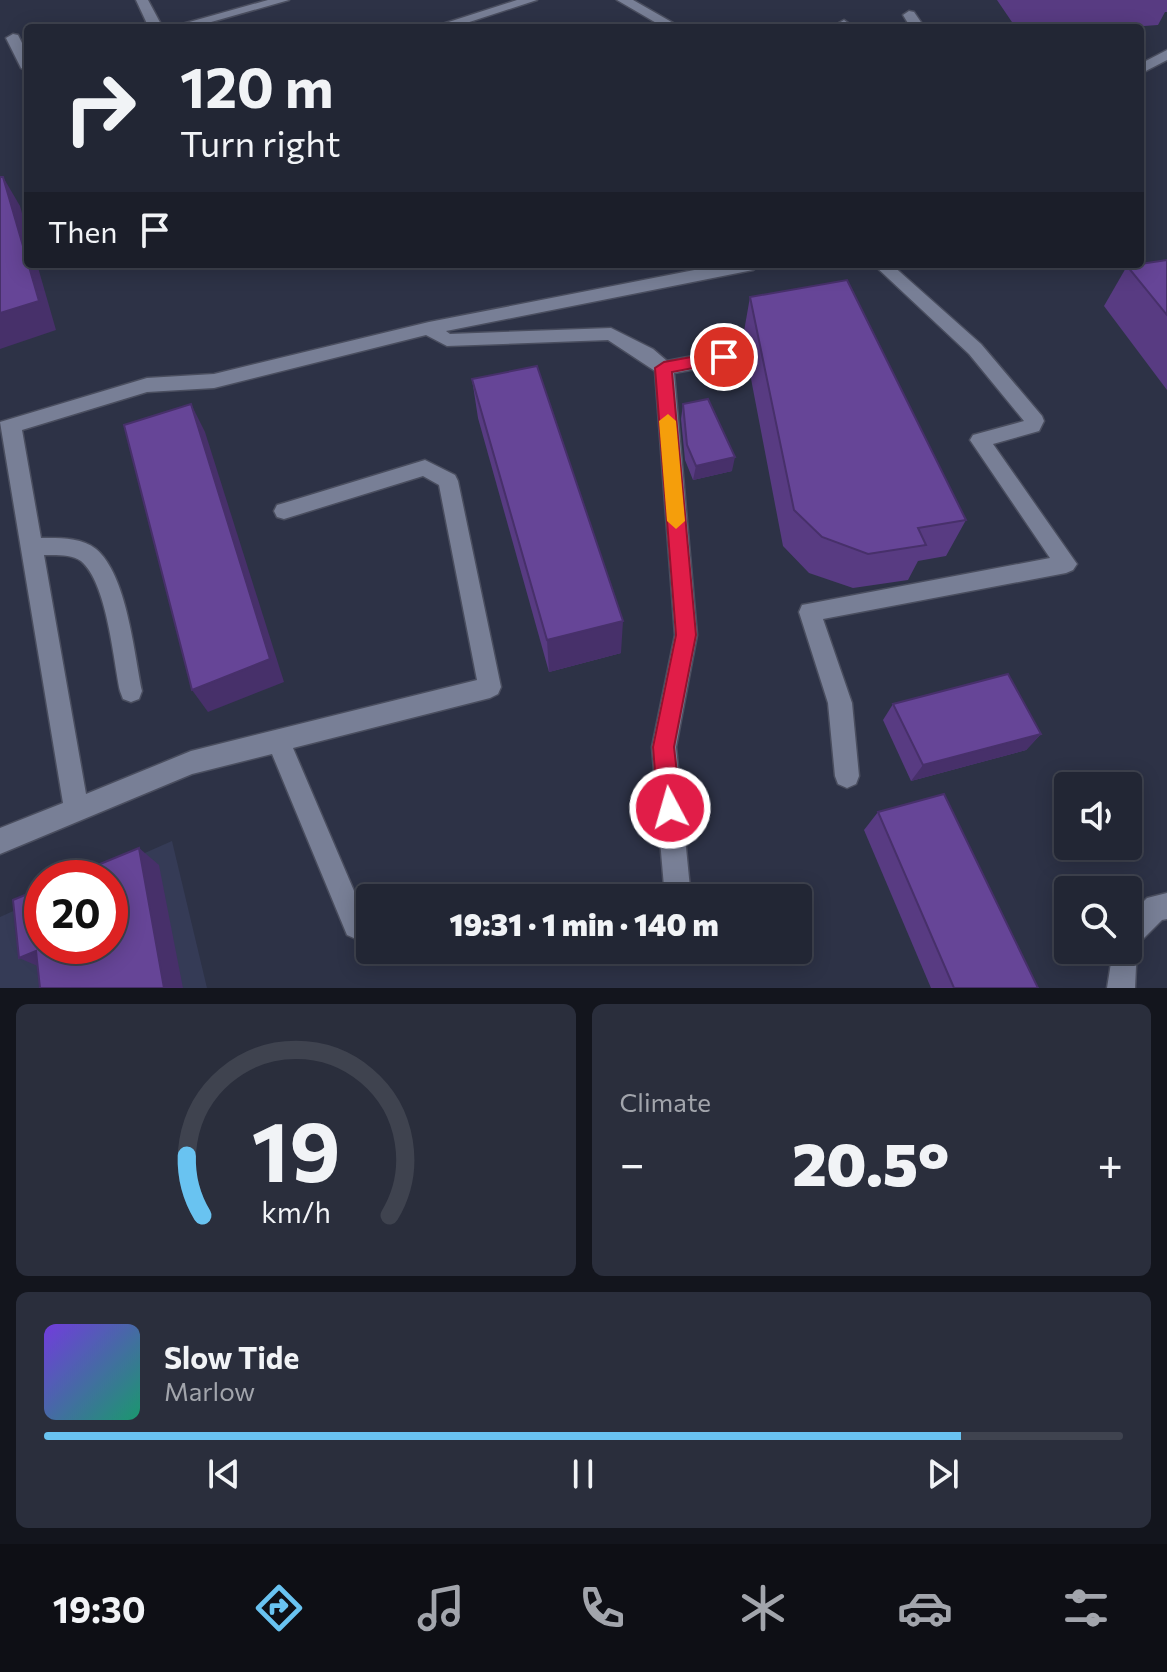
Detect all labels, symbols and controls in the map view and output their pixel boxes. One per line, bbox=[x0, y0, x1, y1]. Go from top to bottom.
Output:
text: 120 m bbox=[180, 51, 334, 120]
icon: right bbox=[48, 56, 152, 160]
text: Turn right bbox=[180, 120, 341, 164]
icon: arrive bbox=[133, 208, 177, 252]
text: Then bbox=[48, 212, 117, 249]
pin bbox=[690, 323, 758, 391]
icon: arrive bbox=[702, 335, 746, 379]
position arrow bbox=[628, 766, 712, 850]
map controls bbox=[1054, 772, 1142, 964]
button: sound bbox=[1054, 772, 1142, 860]
speed limit sign: 20 bbox=[24, 860, 128, 964]
button: search bbox=[1054, 876, 1142, 964]
text: 19:31 · 1 min · 140 m bbox=[449, 905, 719, 942]
text: Climate bbox=[620, 1086, 711, 1117]
text: 19 bbox=[251, 1097, 340, 1199]
text: 20.5° bbox=[792, 1125, 949, 1198]
text: − bbox=[620, 1135, 645, 1189]
text: + bbox=[1097, 1135, 1123, 1189]
text: km/h bbox=[261, 1194, 331, 1229]
text: Slow Tide bbox=[164, 1338, 299, 1375]
text: Marlow bbox=[164, 1375, 255, 1406]
icon: previous bbox=[202, 1452, 246, 1496]
icon: pause bbox=[561, 1452, 605, 1496]
icon: next bbox=[921, 1452, 965, 1496]
icon: directions bbox=[251, 1580, 307, 1636]
icon: music bbox=[413, 1580, 469, 1636]
icon: phone bbox=[574, 1580, 630, 1636]
icon: climate bbox=[735, 1580, 791, 1636]
icon: car bbox=[897, 1580, 953, 1636]
icon: filters bbox=[1058, 1580, 1114, 1636]
text: 19:30 bbox=[53, 1586, 146, 1630]

